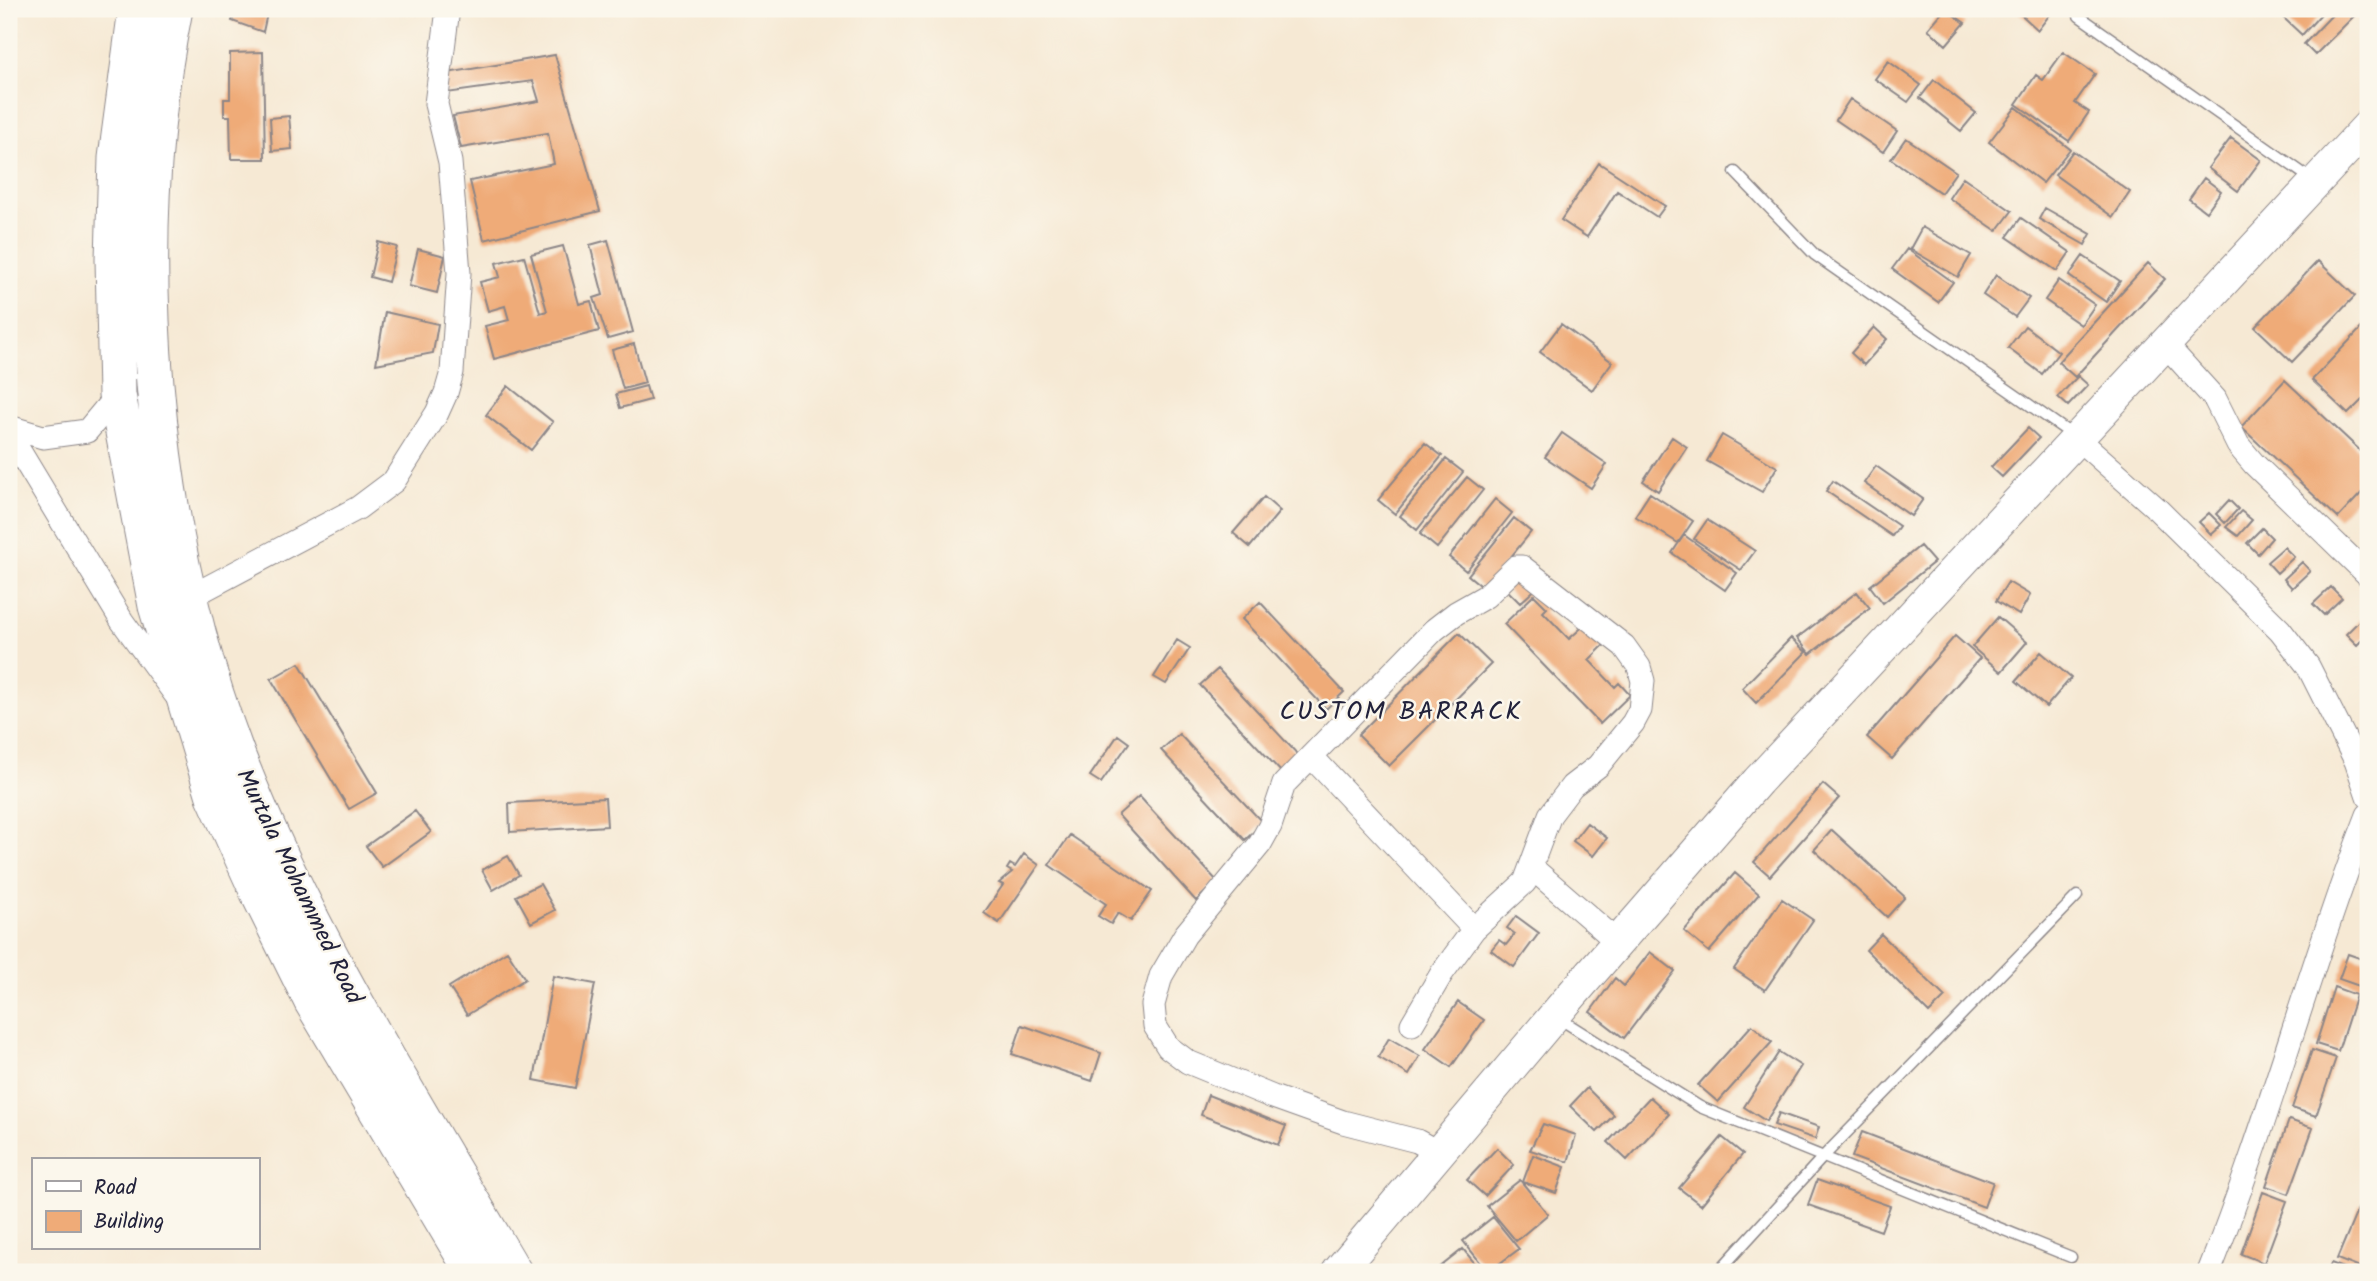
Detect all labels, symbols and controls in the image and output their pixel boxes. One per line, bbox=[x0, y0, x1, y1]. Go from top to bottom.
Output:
district label: CUSTOM BARRACK bbox=[1279, 691, 1523, 733]
street label: Murtala Mohammed Road bbox=[224, 762, 373, 1012]
legend bbox=[32, 1158, 259, 1250]
text: Road bbox=[94, 1172, 137, 1205]
text: Building bbox=[94, 1206, 164, 1239]

